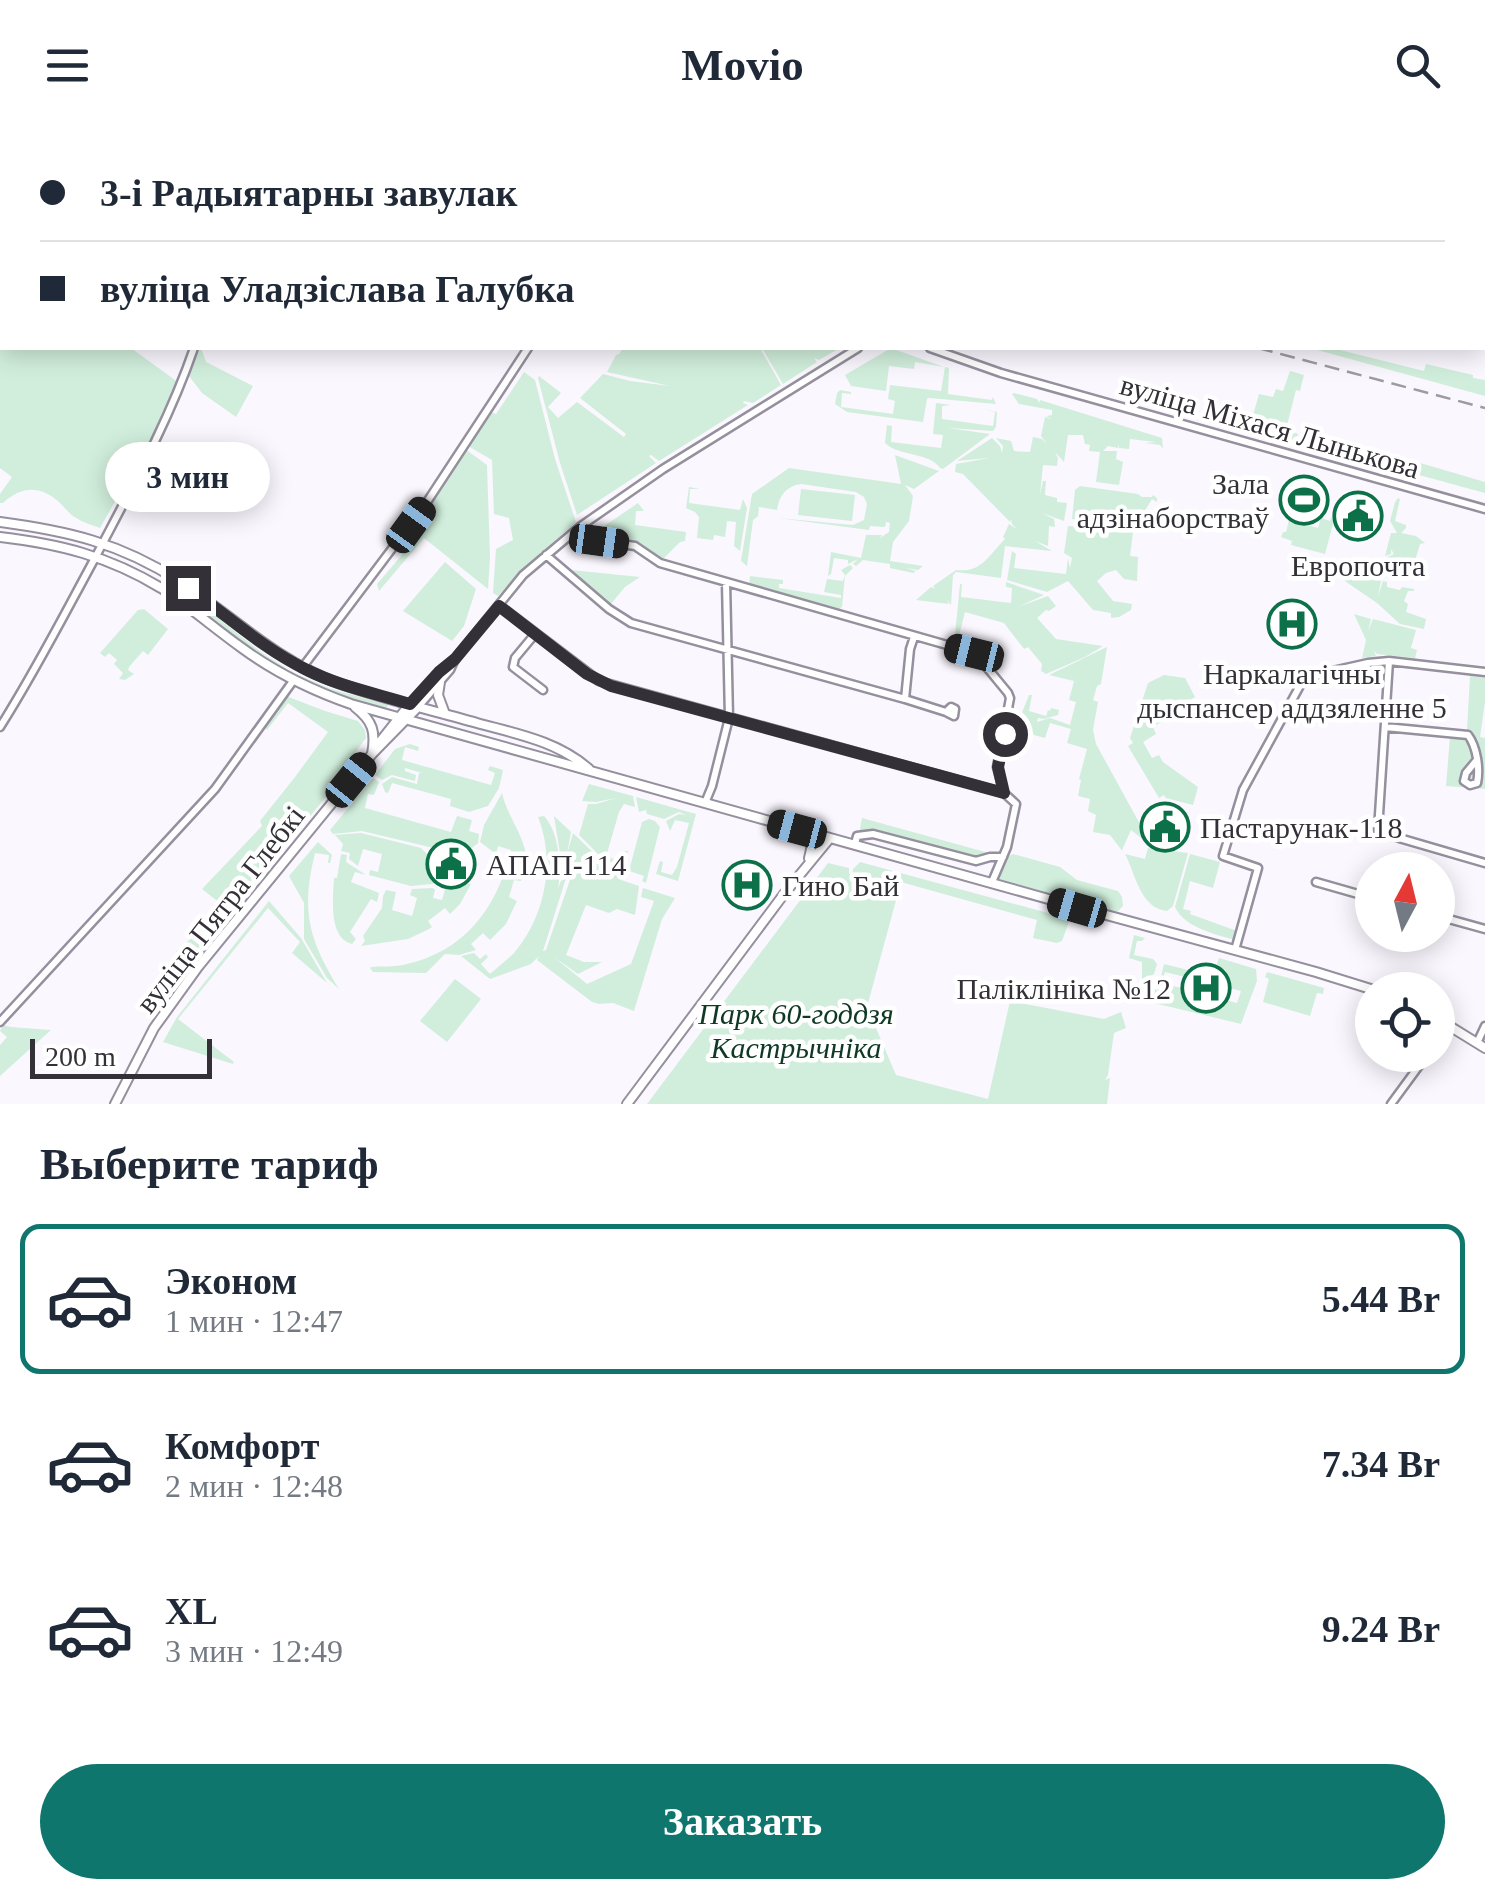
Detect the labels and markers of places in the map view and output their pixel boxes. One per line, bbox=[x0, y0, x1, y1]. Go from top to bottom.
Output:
place label: Зала адзінаборстваў bbox=[1077, 467, 1269, 534]
sports icon: Зала адзінаборстваў bbox=[1278, 474, 1330, 526]
public building icon: Европочта bbox=[1332, 490, 1384, 542]
place label: Европочта bbox=[1291, 549, 1425, 582]
hospital icon: Наркалагічны дыспансер аддзяленне 5 bbox=[1266, 598, 1318, 650]
place label: Наркалагічны дыспансер аддзяленне 5 bbox=[1137, 657, 1447, 724]
public building icon: Пастарунак-118 bbox=[1139, 801, 1191, 853]
place label: Пастарунак-118 bbox=[1200, 811, 1403, 844]
public building icon: АПАП-114 bbox=[425, 838, 477, 890]
place label: АПАП-114 bbox=[486, 848, 627, 881]
hospital icon: Гино Бай bbox=[721, 859, 773, 911]
place label: Гино Бай bbox=[782, 869, 899, 902]
hospital icon: Паліклініка №12 bbox=[1180, 962, 1232, 1014]
place label: Паліклініка №12 bbox=[957, 972, 1171, 1005]

